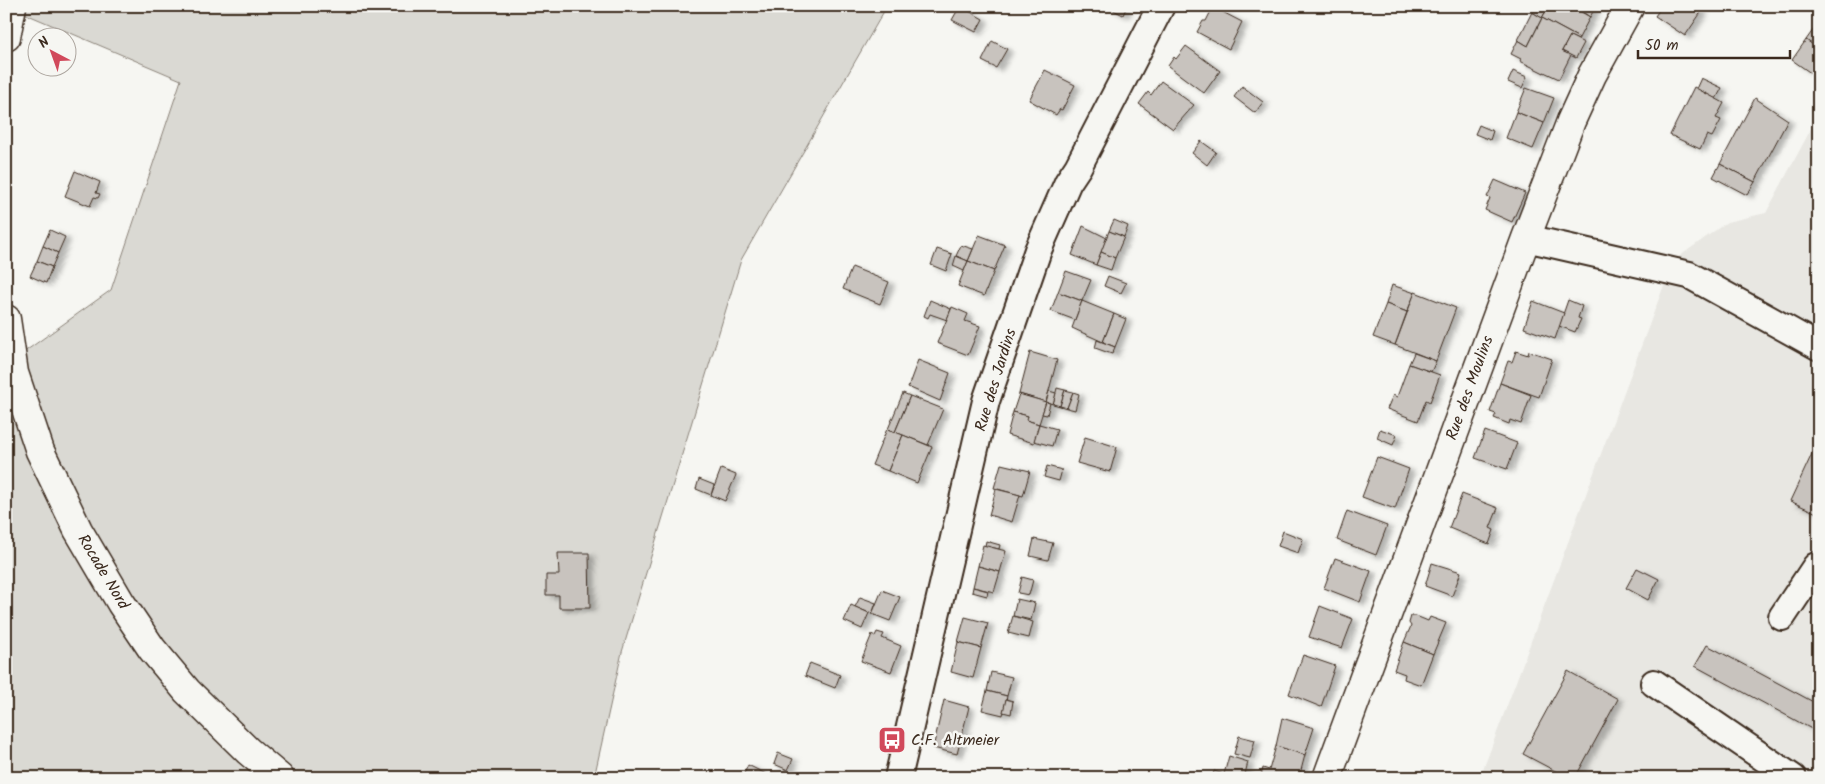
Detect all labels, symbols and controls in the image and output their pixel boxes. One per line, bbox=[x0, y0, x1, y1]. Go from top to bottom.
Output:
north arrow bbox=[28, 28, 78, 78]
scale bar bbox=[1638, 28, 1790, 60]
text: N bbox=[34, 32, 55, 54]
text: 50 m bbox=[1645, 34, 1679, 58]
street label: Rue des Jardins bbox=[968, 325, 1024, 435]
street label: Rue des Moulins bbox=[1439, 332, 1501, 444]
street label: Rocade Nord bbox=[71, 529, 136, 615]
bus stop icon: C.F. Altmeier bbox=[877, 725, 907, 755]
place label: C.F. Altmeier bbox=[911, 728, 1001, 753]

